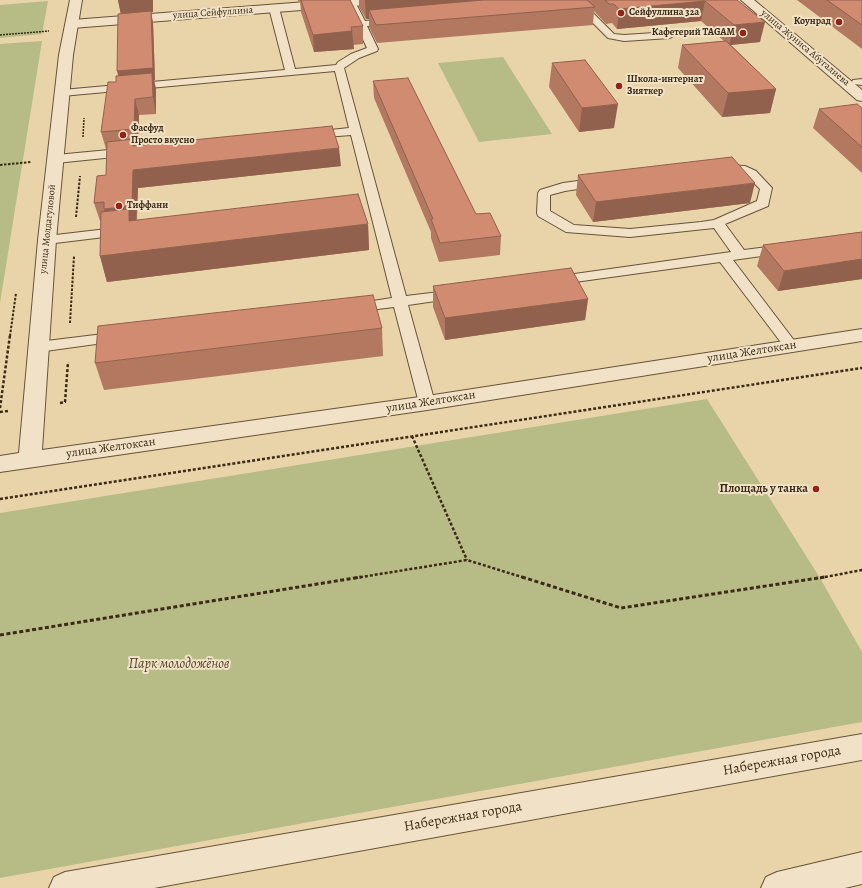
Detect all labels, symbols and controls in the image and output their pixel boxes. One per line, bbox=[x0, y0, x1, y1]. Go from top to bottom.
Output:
street label: улица Сейфуллина bbox=[172, 4, 254, 22]
place label: Сейфуллина 32а bbox=[629, 7, 699, 19]
street label: улица Жуниса Абугалиева bbox=[758, 7, 852, 89]
marker: Сейфуллина 32а bbox=[616, 8, 626, 18]
place label: Коунрад bbox=[794, 16, 831, 28]
marker: Коунрад bbox=[834, 17, 844, 27]
place label: Кафетерий TAGAM bbox=[652, 27, 735, 39]
marker: Кафетерий TAGAM bbox=[738, 28, 748, 38]
place label: Школа-интернат Зияткер bbox=[627, 74, 703, 98]
marker: Школа-интернат Зияткер bbox=[614, 81, 624, 91]
place label: Фасфуд Просто вкусно bbox=[131, 123, 194, 146]
marker: Фасфуд Просто вкусно bbox=[118, 130, 128, 140]
street label: улица Молдагуловой bbox=[37, 184, 59, 274]
place label: Тиффани bbox=[127, 200, 168, 212]
marker: Тиффани bbox=[114, 201, 124, 211]
street label: улица Желтоксан bbox=[706, 338, 798, 366]
street label: улица Желтоксан bbox=[385, 388, 477, 416]
street label: улица Желтоксан bbox=[65, 435, 157, 461]
place label: Площадь у танка bbox=[720, 482, 808, 496]
marker: Площадь у танка bbox=[811, 484, 821, 494]
park label: Парк молодожёнов bbox=[128, 657, 230, 673]
street label: Набережная города bbox=[722, 742, 842, 780]
street label: Набережная города bbox=[403, 798, 523, 836]

